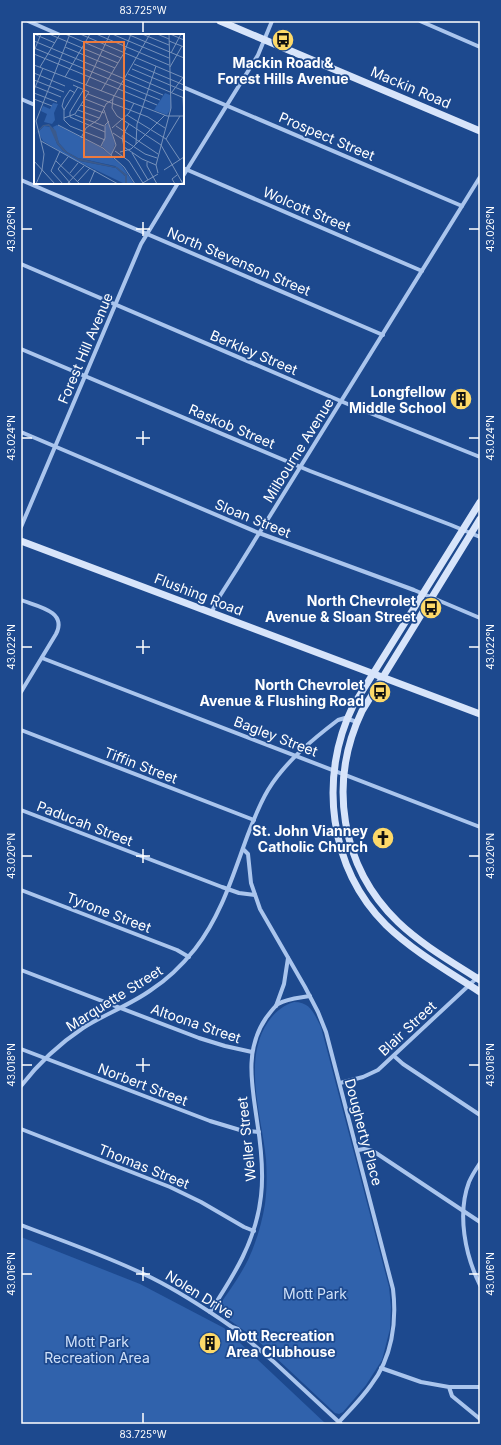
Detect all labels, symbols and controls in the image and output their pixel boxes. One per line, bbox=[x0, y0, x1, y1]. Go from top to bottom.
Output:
text: 83.725°W bbox=[119, 4, 167, 16]
bus stop icon: Mackin Road & Forest Hills Avenue bbox=[270, 27, 296, 53]
inset map bbox=[34, 34, 184, 184]
place label: Mackin Road & Forest Hills Avenue bbox=[217, 54, 349, 87]
street label: Mackin Road bbox=[368, 62, 454, 112]
street label: Prospect Street bbox=[276, 108, 378, 164]
street label: Wolcott Street bbox=[261, 183, 354, 235]
text: 43.026°N bbox=[5, 206, 17, 252]
text: 43.026°N bbox=[484, 206, 496, 252]
street label: North Stevenson Street bbox=[165, 223, 314, 299]
street label: Forest Hill Avenue bbox=[54, 290, 116, 406]
street label: Berkley Street bbox=[208, 326, 301, 378]
place label: Longfellow Middle School bbox=[349, 383, 446, 416]
building icon: Longfellow Middle School bbox=[448, 386, 474, 412]
street label: Milbourne Avenue bbox=[259, 395, 337, 505]
street label: Raskob Street bbox=[186, 400, 278, 452]
text: 43.024°N bbox=[5, 415, 17, 461]
text: 43.024°N bbox=[484, 415, 496, 461]
street label: Sloan Street bbox=[213, 495, 294, 541]
street label: Flushing Road bbox=[152, 569, 246, 619]
place label: North Chevrolet Avenue & Sloan Street bbox=[265, 592, 416, 625]
bus stop icon: North Chevrolet Avenue & Sloan Street bbox=[418, 595, 444, 621]
text: 43.022°N bbox=[5, 624, 17, 670]
text: 43.022°N bbox=[484, 624, 496, 670]
place label: North Chevrolet Avenue & Flushing Road bbox=[200, 676, 364, 709]
bus stop icon: North Chevrolet Avenue & Flushing Road bbox=[367, 679, 393, 705]
street label: Bagley Street bbox=[232, 712, 321, 760]
street label: Tiffin Street bbox=[102, 743, 181, 787]
street label: Paducah Street bbox=[35, 797, 136, 849]
place label: St. John Vianney Catholic Church bbox=[252, 822, 369, 855]
church icon: St. John Vianney Catholic Church bbox=[370, 825, 396, 851]
text: 43.020°N bbox=[5, 833, 17, 879]
text: 43.020°N bbox=[484, 833, 496, 879]
street label: Tyrone Street bbox=[64, 888, 154, 936]
street label: Marquette Street bbox=[62, 961, 166, 1035]
street label: Blair Street bbox=[375, 997, 440, 1059]
street label: Altoona Street bbox=[149, 1000, 244, 1046]
text: 43.018°N bbox=[5, 1043, 17, 1087]
text: 43.018°N bbox=[484, 1043, 496, 1087]
street label: Norbert Street bbox=[96, 1059, 191, 1109]
street label: Dougherty Place bbox=[342, 1077, 386, 1187]
street label: Weller Street bbox=[233, 1095, 259, 1182]
street label: Thomas Street bbox=[96, 1140, 192, 1192]
text: 43.016°N bbox=[5, 1252, 17, 1296]
text: 43.016°N bbox=[484, 1252, 496, 1296]
street label: Nolen Drive bbox=[163, 1266, 237, 1322]
park label: Mott Park bbox=[283, 1285, 347, 1302]
place label: Mott Recreation Area Clubhouse bbox=[226, 1327, 336, 1360]
building icon: Mott Recreation Area Clubhouse bbox=[197, 1330, 223, 1356]
park label: Mott Park Recreation Area bbox=[44, 1333, 150, 1366]
text: 83.725°W bbox=[119, 1428, 167, 1440]

